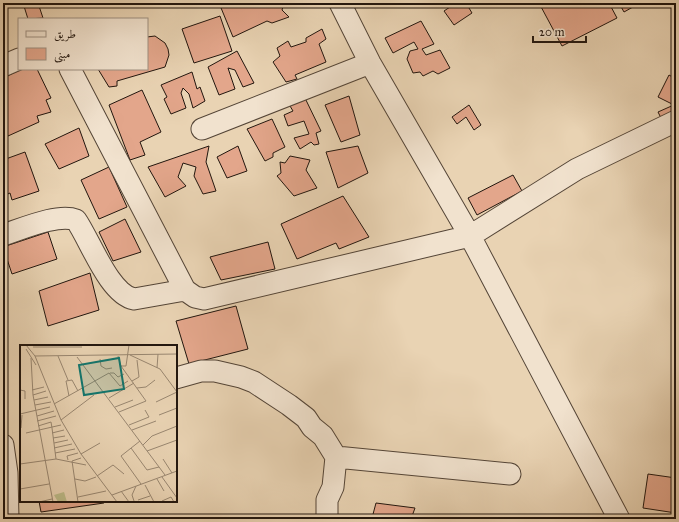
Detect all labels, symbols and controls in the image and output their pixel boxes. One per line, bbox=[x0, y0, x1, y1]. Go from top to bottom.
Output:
legend bbox=[18, 18, 148, 70]
scale bar bbox=[533, 18, 586, 44]
text: 20 m bbox=[539, 25, 565, 39]
text: طريق bbox=[54, 27, 76, 42]
text: مبنى bbox=[54, 47, 70, 63]
inset map bbox=[20, 345, 177, 502]

